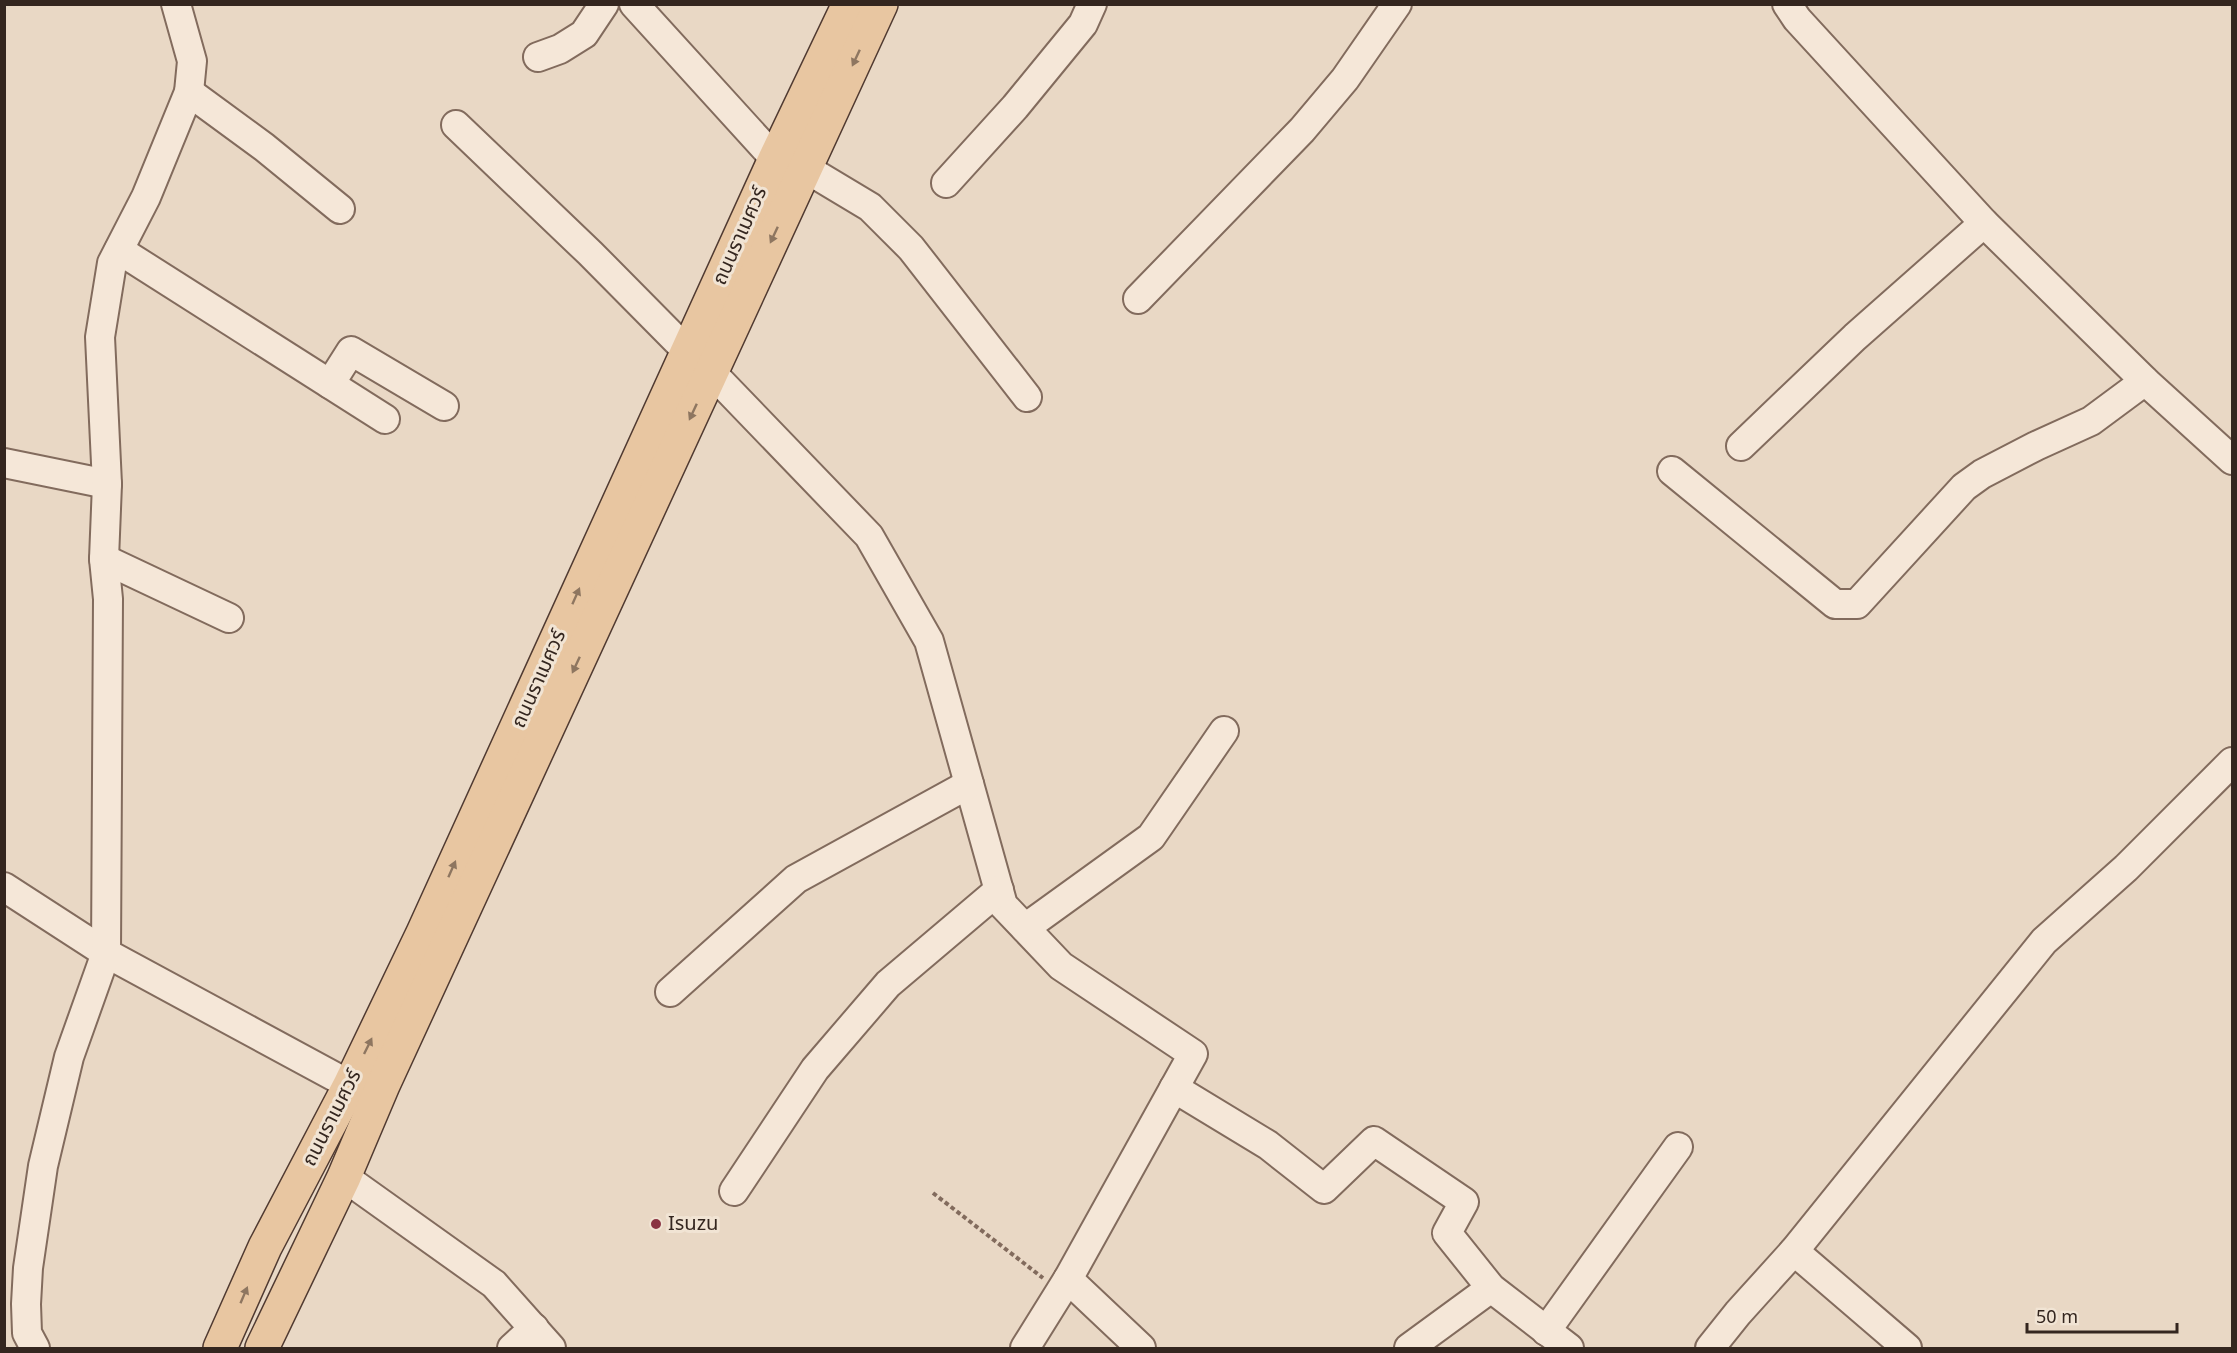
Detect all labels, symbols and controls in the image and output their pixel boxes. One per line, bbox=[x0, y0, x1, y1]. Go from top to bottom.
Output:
one-way arrow bbox=[852, 49, 861, 66]
street label: ถนนราเมศวร์ bbox=[705, 181, 775, 290]
one-way arrow bbox=[770, 226, 779, 243]
one-way arrow bbox=[688, 403, 697, 420]
one-way arrow bbox=[571, 587, 581, 605]
street label: ถนนราเมศวร์ bbox=[504, 624, 574, 733]
one-way arrow bbox=[572, 657, 581, 674]
one-way arrow bbox=[447, 861, 456, 878]
one-way arrow bbox=[364, 1037, 373, 1054]
street label: ถนนราเมศวร์ bbox=[295, 1064, 370, 1171]
place label: Isuzu bbox=[668, 1209, 718, 1239]
marker: Isuzu bbox=[649, 1217, 663, 1231]
one-way arrow bbox=[239, 1286, 249, 1304]
scale bar bbox=[2027, 1296, 2177, 1334]
text: 50 m bbox=[2036, 1304, 2078, 1331]

